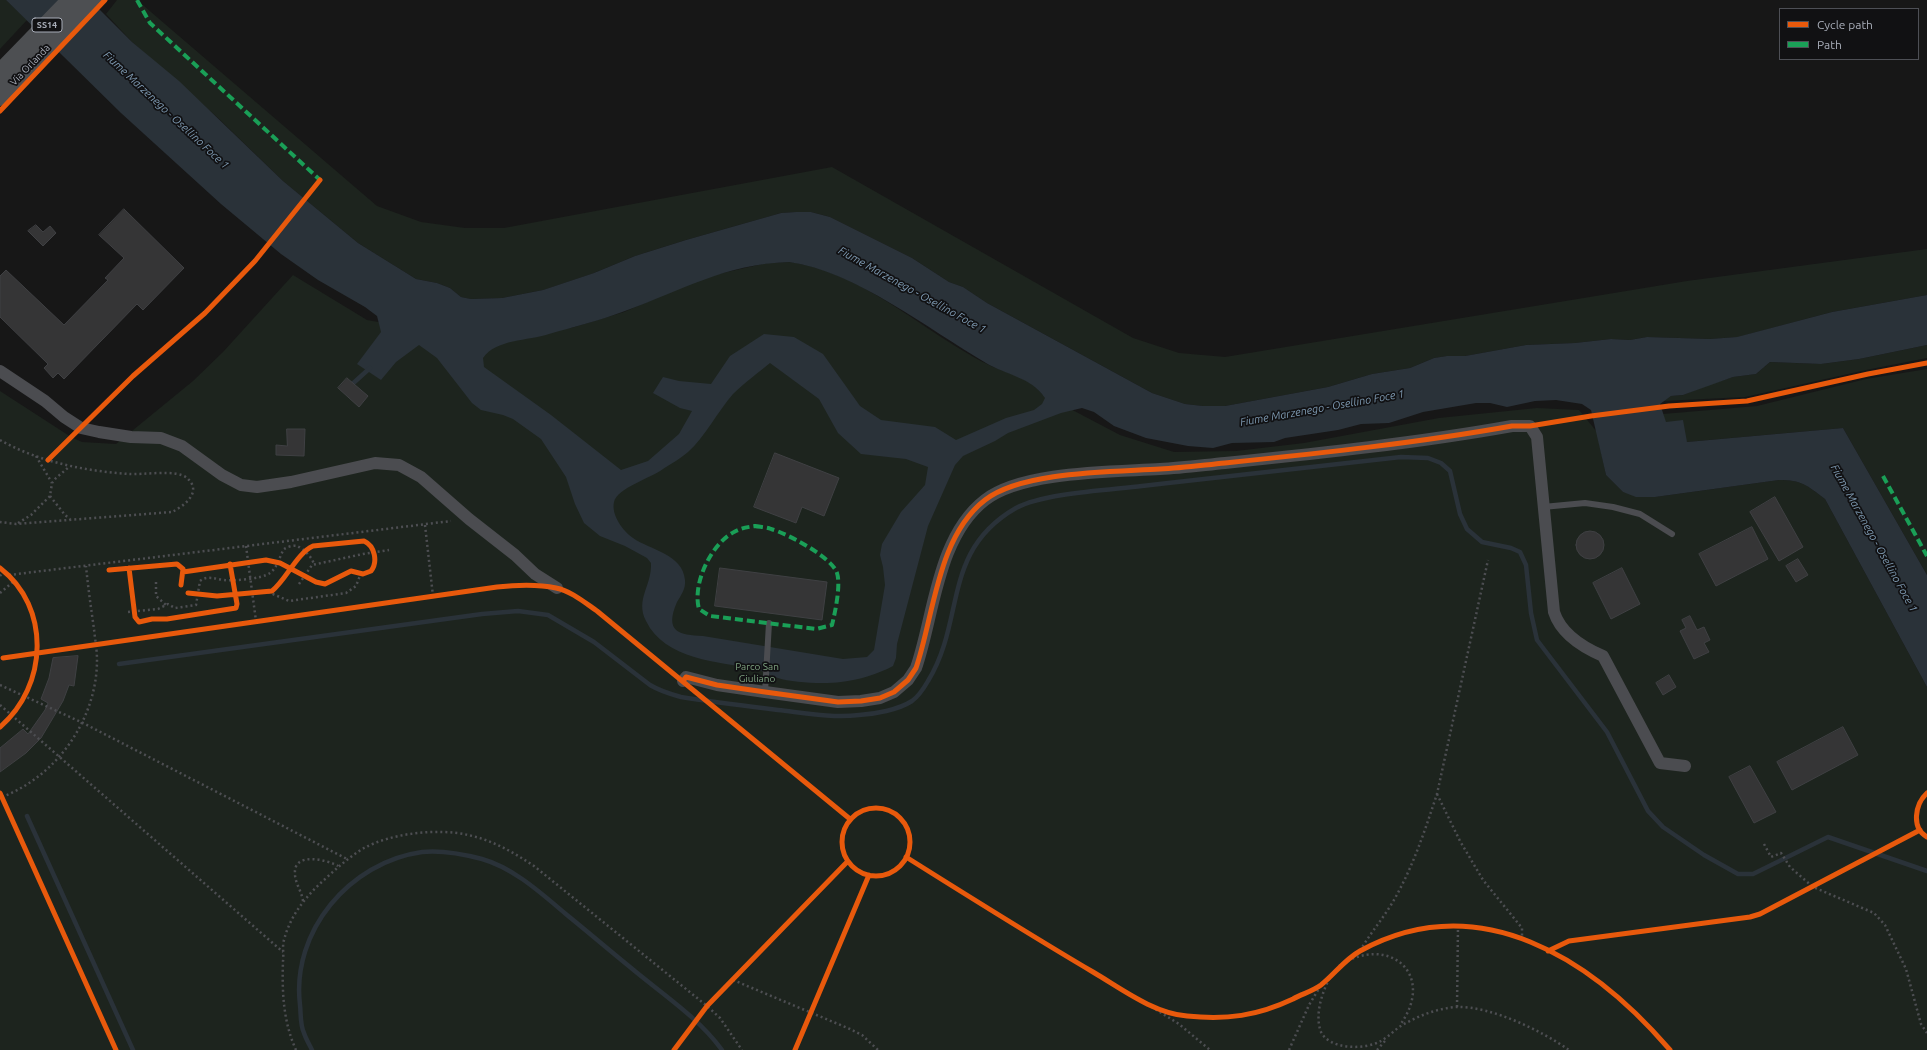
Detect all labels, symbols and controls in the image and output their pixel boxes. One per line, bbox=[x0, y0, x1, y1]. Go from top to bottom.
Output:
legend bbox=[1779, 8, 1919, 60]
road number: SS14 bbox=[32, 18, 62, 32]
text: Cycle path bbox=[1817, 18, 1873, 31]
text: Path bbox=[1817, 38, 1842, 51]
street label: Via Orlanda bbox=[7, 42, 53, 88]
water label: Fiume Marzenego - Osellino Foce 1 bbox=[101, 48, 231, 172]
water label: Fiume Marzenego - Osellino Foce 1 bbox=[836, 244, 988, 336]
water label: Fiume Marzenego - Osellino Foce 1 bbox=[1239, 387, 1405, 429]
water label: Fiume Marzenego - Osellino Foce 1 bbox=[1828, 462, 1920, 614]
park label: Parco San Giuliano bbox=[735, 661, 779, 684]

